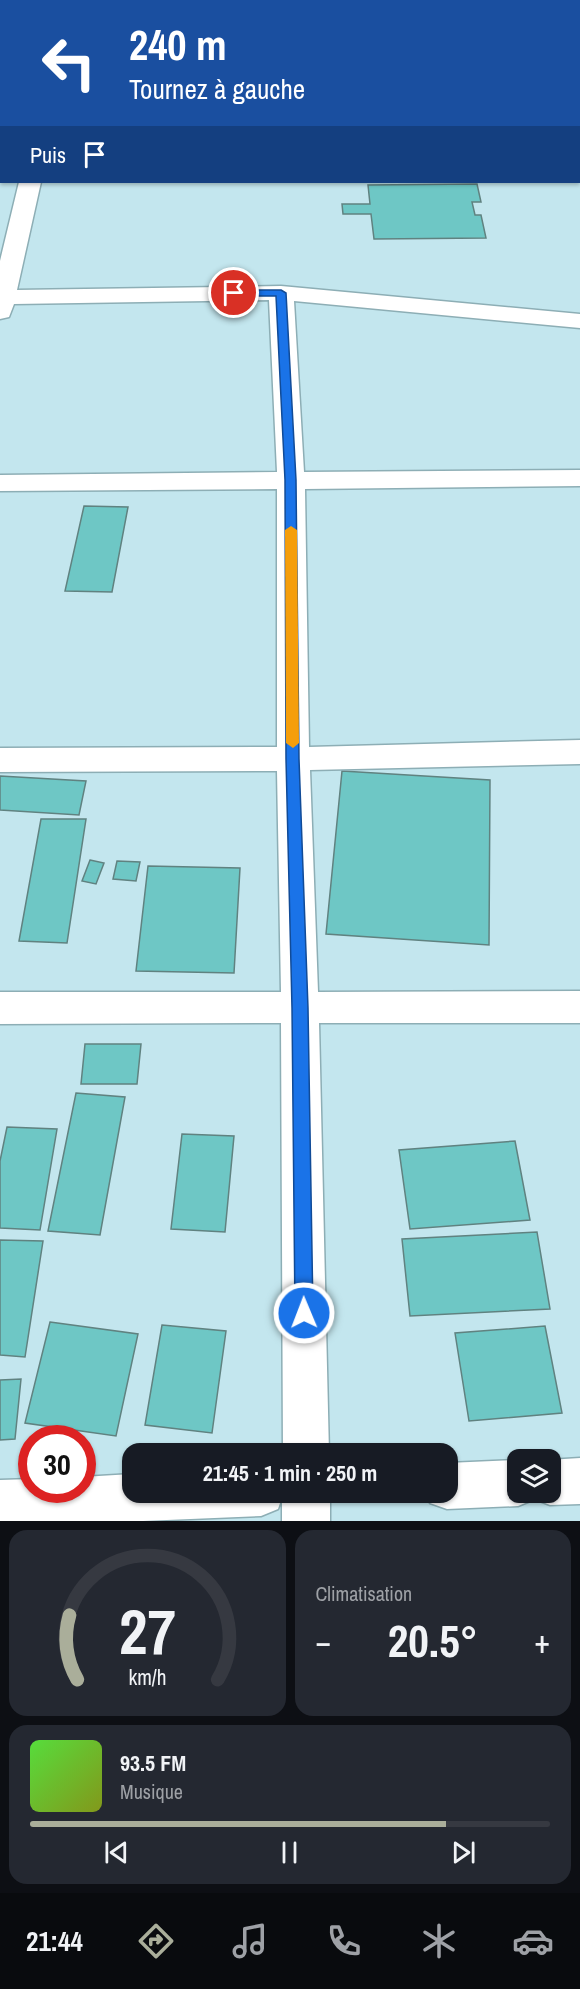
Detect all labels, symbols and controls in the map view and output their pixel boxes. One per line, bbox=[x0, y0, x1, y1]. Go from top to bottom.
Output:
text: 240 m bbox=[129, 17, 227, 73]
icon: left bbox=[30, 24, 108, 102]
text: Tournez à gauche bbox=[129, 71, 305, 107]
icon: arrive bbox=[78, 138, 111, 171]
text: Puis bbox=[30, 140, 66, 170]
pin bbox=[208, 267, 259, 318]
icon: arrive bbox=[217, 276, 250, 309]
position arrow bbox=[272, 1281, 336, 1345]
speed limit sign: 30 bbox=[18, 1425, 96, 1503]
map controls bbox=[507, 1449, 561, 1503]
button: layers bbox=[507, 1449, 561, 1503]
text: 21:45 · 1 min · 250 m bbox=[203, 1458, 377, 1488]
text: Climatisation bbox=[316, 1580, 412, 1607]
text: 27 bbox=[119, 1589, 176, 1673]
text: 20.5° bbox=[388, 1610, 478, 1671]
text: − bbox=[316, 1619, 331, 1663]
text: + bbox=[534, 1619, 550, 1663]
text: km/h bbox=[128, 1663, 166, 1692]
text: 93.5 FM bbox=[120, 1748, 186, 1778]
text: Musique bbox=[120, 1778, 183, 1805]
icon: previous bbox=[100, 1836, 133, 1869]
icon: pause bbox=[273, 1836, 306, 1869]
icon: next bbox=[447, 1836, 480, 1869]
icon: directions bbox=[135, 1920, 177, 1962]
icon: music bbox=[229, 1920, 271, 1962]
icon: phone bbox=[323, 1920, 365, 1962]
icon: climate bbox=[418, 1920, 460, 1962]
icon: car bbox=[512, 1920, 554, 1962]
text: 21:44 bbox=[26, 1923, 83, 1959]

